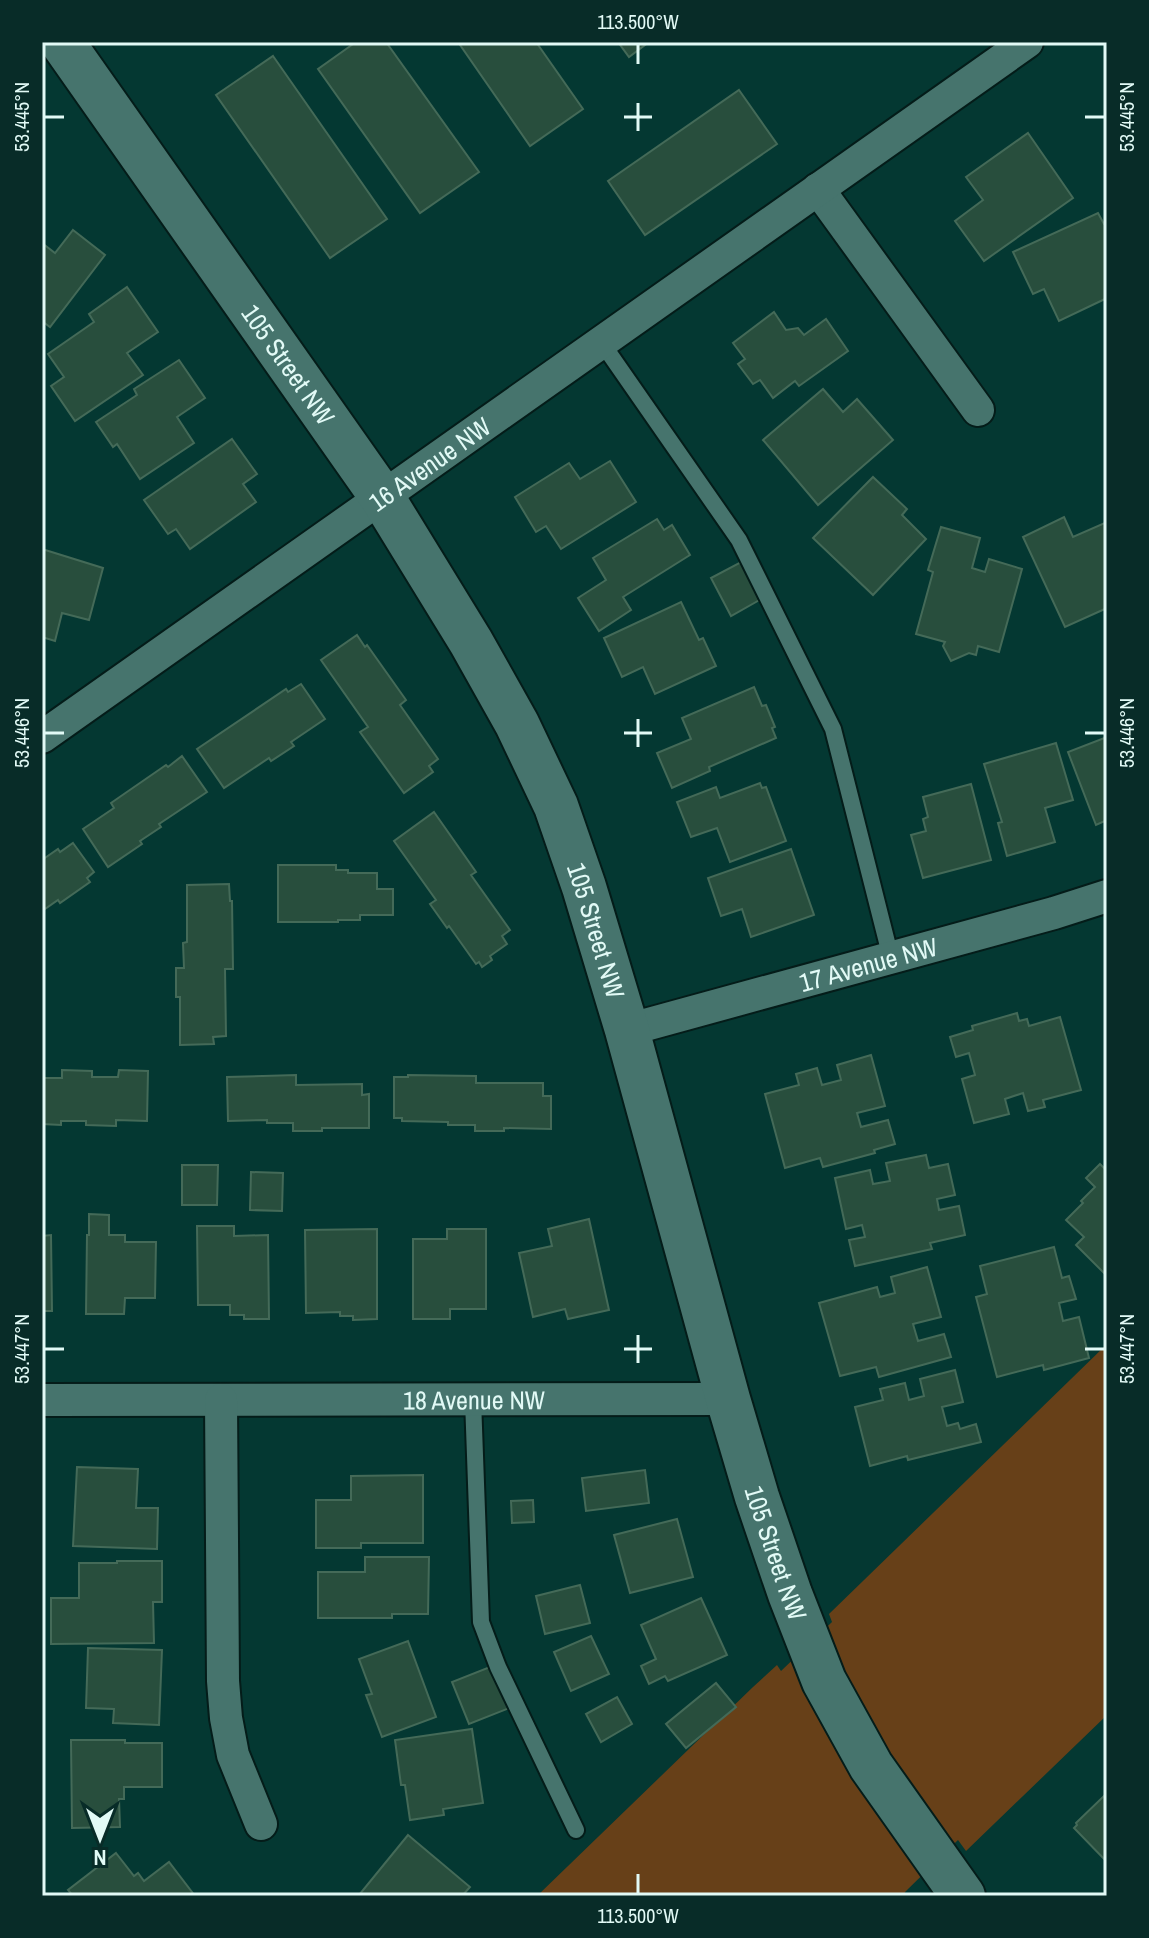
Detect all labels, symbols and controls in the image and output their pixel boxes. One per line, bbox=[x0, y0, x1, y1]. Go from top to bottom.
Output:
text: 113.500°W bbox=[597, 8, 679, 35]
text: 53.445°N bbox=[8, 82, 35, 152]
text: 53.445°N bbox=[1113, 82, 1140, 152]
street label: 105 Street NW bbox=[234, 297, 343, 432]
street label: 16 Avenue NW bbox=[361, 409, 497, 519]
text: 53.446°N bbox=[8, 698, 35, 768]
text: 53.446°N bbox=[1113, 698, 1140, 768]
street label: 105 Street NW bbox=[559, 858, 634, 1002]
street label: 17 Avenue NW bbox=[795, 928, 941, 1000]
text: 53.447°N bbox=[8, 1314, 35, 1384]
text: 53.447°N bbox=[1113, 1314, 1140, 1384]
street label: 18 Avenue NW bbox=[403, 1382, 545, 1417]
street label: 105 Street NW bbox=[737, 1482, 816, 1625]
north arrow bbox=[60, 1798, 140, 1878]
text: N bbox=[93, 1843, 107, 1873]
text: 113.500°W bbox=[597, 1902, 679, 1929]

